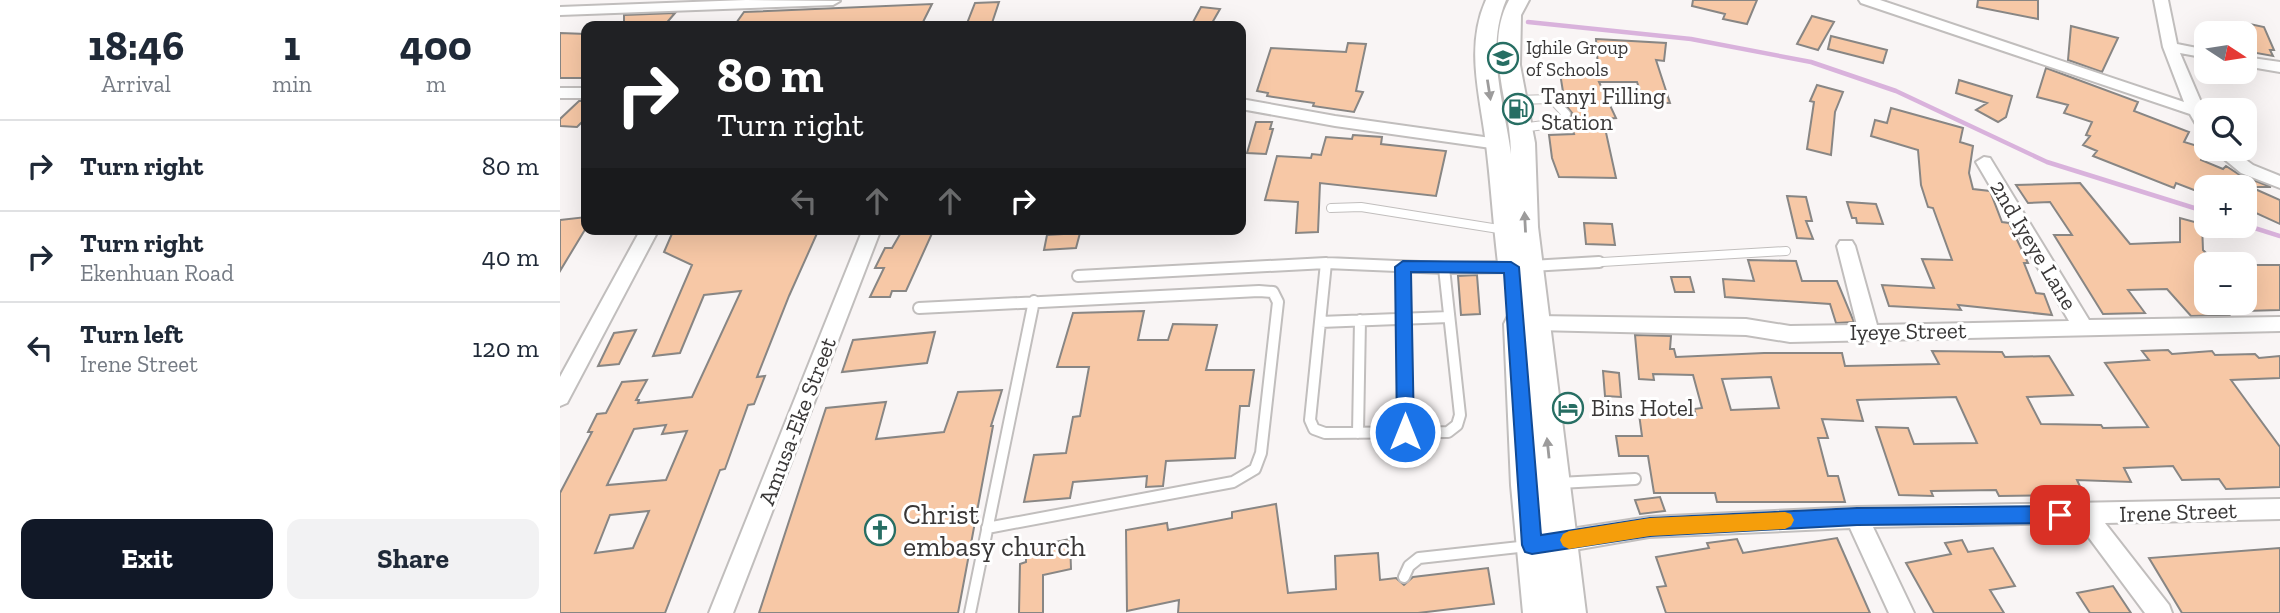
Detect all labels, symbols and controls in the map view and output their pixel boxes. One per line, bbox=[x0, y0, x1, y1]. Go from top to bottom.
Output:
text: 18:46 bbox=[88, 20, 184, 71]
text: 1 bbox=[284, 20, 301, 71]
text: 400 bbox=[400, 20, 472, 71]
north arrow bbox=[2194, 21, 2258, 84]
map controls bbox=[2194, 21, 2257, 315]
place label: Ighile Group of Schools bbox=[1526, 36, 1628, 81]
school or university icon: Ighile Group of Schools bbox=[1486, 41, 1520, 75]
text: 80 m bbox=[717, 46, 824, 105]
icon: right bbox=[602, 49, 693, 140]
text: Arrival bbox=[102, 70, 171, 98]
text: min bbox=[272, 70, 312, 98]
text: m bbox=[426, 70, 446, 98]
one-way arrow bbox=[1484, 79, 1495, 101]
place label: Tanyi Filling Station bbox=[1541, 82, 1666, 136]
fuel station icon: Tanyi Filling Station bbox=[1501, 92, 1535, 126]
button: search bbox=[2194, 98, 2257, 161]
text: Turn right bbox=[717, 106, 864, 144]
icon: right bbox=[21, 147, 59, 185]
text: Turn right bbox=[80, 150, 203, 182]
text: 80 m bbox=[482, 150, 539, 182]
street label: 2nd Iyeye Lane bbox=[1984, 175, 2084, 315]
button: + bbox=[2194, 175, 2257, 238]
icon: left bbox=[785, 182, 823, 220]
icon: ahead bbox=[858, 182, 896, 220]
icon: ahead bbox=[931, 182, 969, 220]
icon: right bbox=[1004, 182, 1042, 220]
one-way arrow bbox=[1520, 210, 1531, 232]
text: Turn right bbox=[80, 227, 203, 259]
icon: right bbox=[21, 238, 59, 276]
text: 40 m bbox=[482, 241, 539, 273]
button: − bbox=[2194, 252, 2257, 315]
text: Ekenhuan Road bbox=[80, 259, 234, 287]
street label: Iyeye Street bbox=[1849, 316, 1967, 346]
text: Turn left bbox=[80, 318, 183, 350]
icon: left bbox=[21, 329, 59, 367]
text: 120 m bbox=[472, 332, 539, 364]
street label: Amusa-Eke Street bbox=[752, 333, 842, 509]
text: Irene Street bbox=[80, 350, 198, 378]
hotel icon: Bins Hotel bbox=[1551, 391, 1585, 425]
place label: Bins Hotel bbox=[1591, 394, 1694, 422]
position arrow bbox=[1368, 395, 1442, 469]
one-way arrow bbox=[1542, 437, 1553, 459]
pin bbox=[2030, 485, 2090, 545]
icon: arrive bbox=[2041, 496, 2079, 534]
street label: Irene Street bbox=[2119, 496, 2238, 528]
place label: Christ embasy church bbox=[903, 498, 1086, 563]
church icon: Christ embasy church bbox=[863, 513, 897, 547]
button: Exit bbox=[21, 519, 273, 599]
button: Share bbox=[287, 519, 539, 599]

